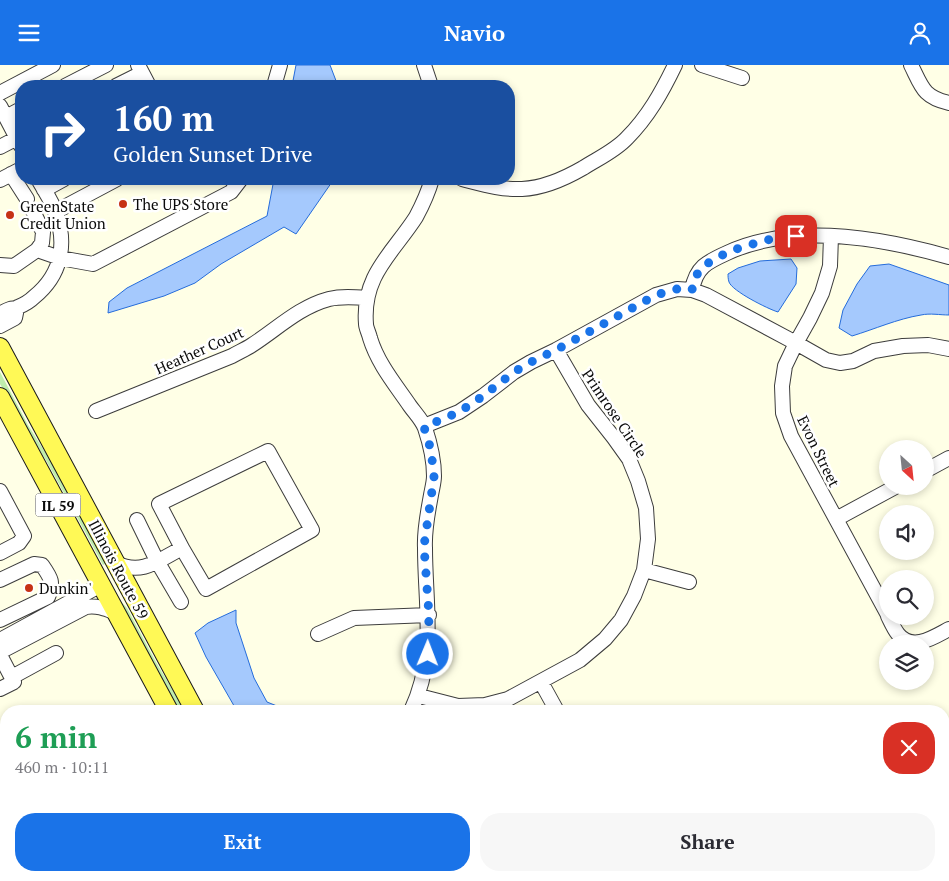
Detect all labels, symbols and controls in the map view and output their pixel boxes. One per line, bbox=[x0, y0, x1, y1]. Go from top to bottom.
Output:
text: Navio bbox=[444, 18, 505, 47]
icon: menu bbox=[15, 19, 43, 47]
icon: person bbox=[906, 19, 934, 47]
text: 160 m bbox=[113, 95, 214, 141]
icon: right bbox=[30, 100, 95, 165]
text: Golden Sunset Drive bbox=[113, 139, 313, 168]
place label: The UPS Store bbox=[133, 194, 228, 214]
place label: GreenState Credit Union bbox=[20, 196, 106, 233]
marker: The UPS Store bbox=[117, 198, 129, 210]
marker: GreenState Credit Union bbox=[4, 209, 16, 221]
pin bbox=[775, 215, 817, 257]
icon: arrive bbox=[782, 222, 810, 250]
street label: Heather Court bbox=[152, 321, 247, 378]
street label: Primrose Circle bbox=[578, 365, 652, 461]
street label: Evon Street bbox=[793, 412, 845, 490]
north arrow bbox=[879, 440, 934, 495]
map controls bbox=[879, 440, 934, 690]
road number: IL 59 bbox=[36, 493, 80, 517]
button: sound bbox=[879, 505, 934, 560]
street label: Illinois Route 59 bbox=[84, 516, 154, 622]
button: search bbox=[879, 570, 934, 625]
place label: Dunkin' bbox=[39, 578, 92, 598]
marker: Dunkin' bbox=[23, 582, 35, 594]
position arrow bbox=[401, 627, 453, 679]
button: layers bbox=[879, 635, 934, 690]
text: 6 min bbox=[15, 717, 97, 757]
button: close bbox=[883, 722, 935, 774]
text: 460 m · 10:11 bbox=[15, 756, 109, 778]
button: Exit bbox=[15, 813, 470, 871]
button: Share bbox=[480, 813, 935, 871]

